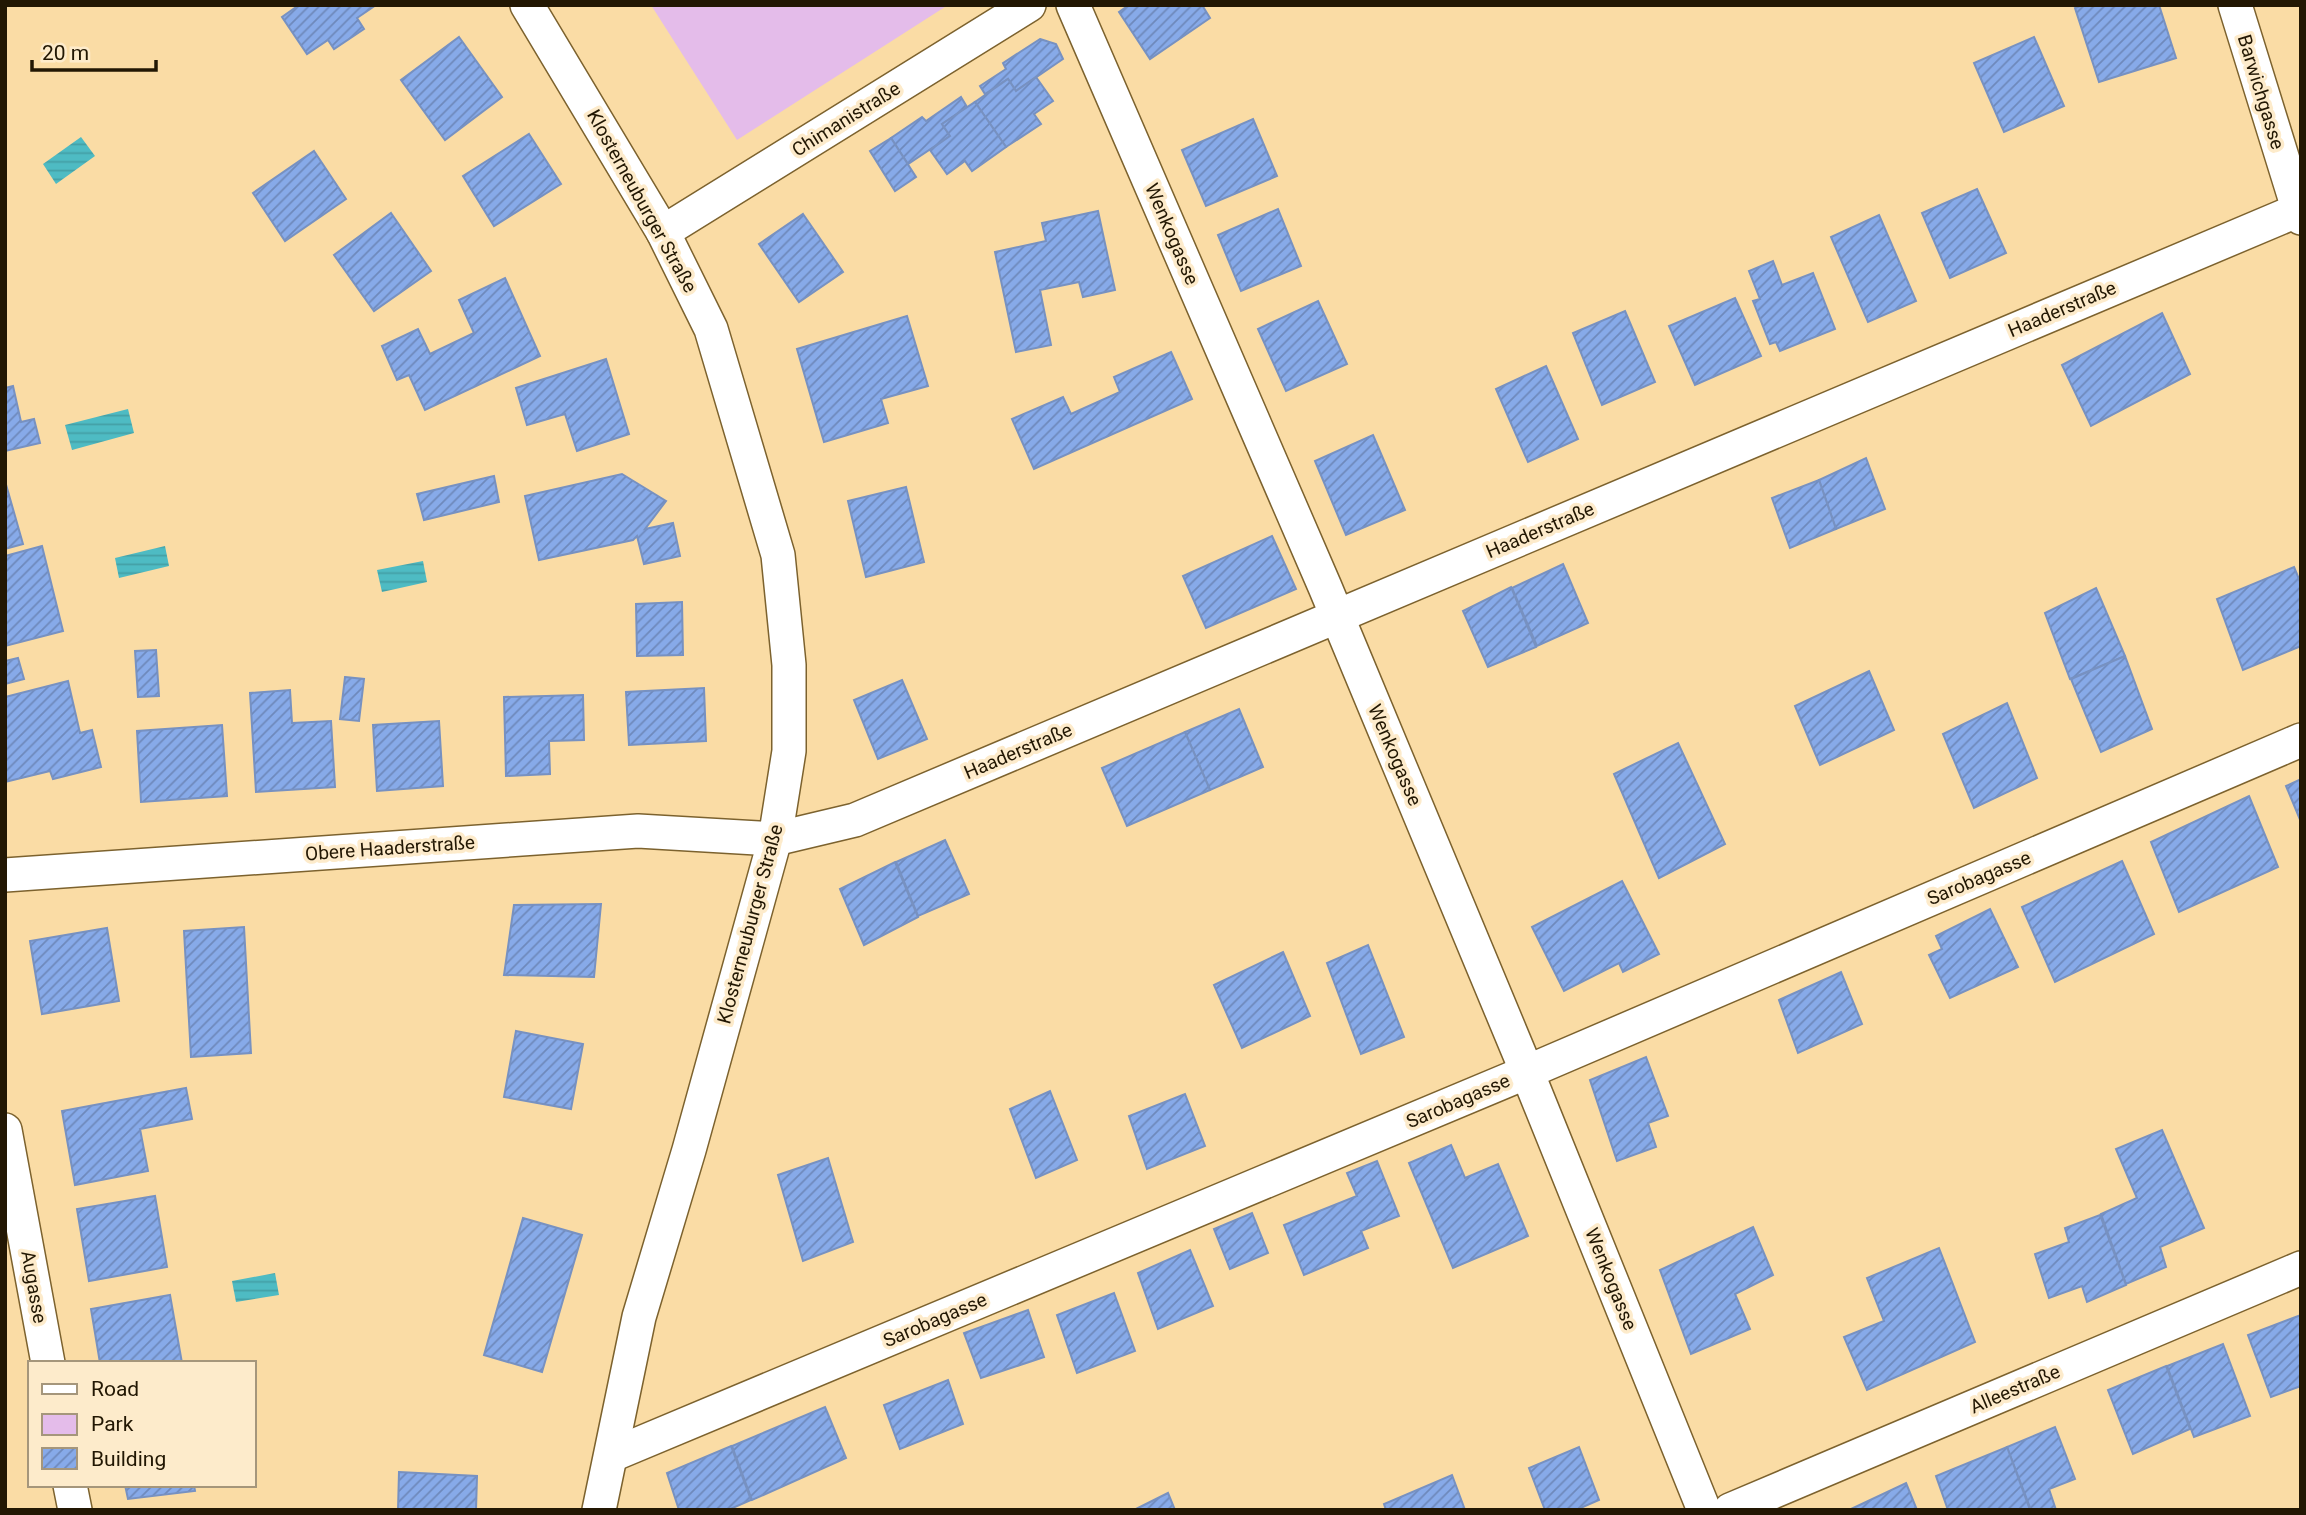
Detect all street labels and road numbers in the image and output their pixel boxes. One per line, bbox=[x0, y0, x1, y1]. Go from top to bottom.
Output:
street label: Barwichgasse bbox=[2233, 32, 2289, 152]
street label: Chimanistraße bbox=[788, 77, 904, 161]
street label: Klosterneuburger Straße bbox=[582, 106, 702, 296]
street label: Wenkogasse bbox=[1140, 180, 1204, 288]
street label: Haaderstraße bbox=[2004, 276, 2120, 342]
street label: Haaderstraße bbox=[1482, 497, 1598, 563]
street label: Wenkogasse bbox=[1363, 701, 1427, 809]
street label: Haaderstraße bbox=[960, 718, 1076, 784]
street label: Klosterneuburger Straße bbox=[712, 822, 788, 1026]
street label: Obere Haaderstraße bbox=[304, 831, 476, 865]
street label: Sarobagasse bbox=[1924, 846, 2034, 910]
street label: Sarobagasse bbox=[1403, 1069, 1513, 1133]
street label: Wenkogasse bbox=[1580, 1224, 1642, 1334]
street label: Augasse bbox=[16, 1249, 52, 1325]
street label: Sarobagasse bbox=[880, 1288, 990, 1352]
street label: Alleestraße bbox=[1967, 1360, 2063, 1418]

